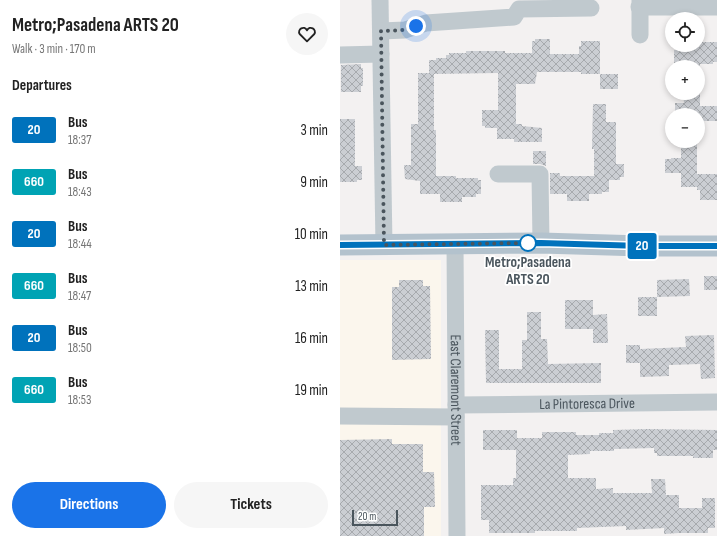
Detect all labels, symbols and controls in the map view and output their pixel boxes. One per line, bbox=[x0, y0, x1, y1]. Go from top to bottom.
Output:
map controls bbox=[665, 12, 705, 148]
button: locate bbox=[665, 12, 705, 52]
button: heart bbox=[286, 13, 328, 55]
text: Metro;Pasadena ARTS 20 bbox=[12, 14, 179, 37]
your location bbox=[406, 16, 426, 36]
text: Walk · 3 min · 170 m bbox=[12, 41, 96, 57]
button: + bbox=[665, 60, 705, 100]
text: Departures bbox=[12, 76, 72, 95]
button: − bbox=[665, 108, 705, 148]
text: Bus bbox=[68, 113, 87, 132]
text: 20 bbox=[28, 121, 40, 138]
text: 3 min bbox=[300, 121, 328, 140]
text: 18:37 bbox=[68, 132, 91, 148]
text: Bus bbox=[68, 165, 87, 184]
text: 660 bbox=[24, 173, 44, 190]
text: 9 min bbox=[300, 173, 328, 192]
text: 18:43 bbox=[68, 184, 92, 200]
text: Bus bbox=[68, 217, 87, 236]
text: 20 bbox=[28, 225, 40, 242]
text: 10 min bbox=[295, 225, 328, 244]
line badge: 20 bbox=[624, 233, 660, 259]
marker: Metro;Pasadena ARTS 20 bbox=[519, 234, 537, 252]
text: 18:44 bbox=[68, 236, 92, 252]
text: 20 bbox=[636, 237, 648, 254]
place label: Metro;Pasadena ARTS 20 bbox=[485, 253, 571, 289]
text: Bus bbox=[68, 269, 87, 288]
text: 660 bbox=[24, 277, 44, 294]
text: 13 min bbox=[295, 277, 328, 296]
text: 18:47 bbox=[68, 288, 91, 304]
text: Bus bbox=[68, 321, 87, 340]
text: 20 bbox=[28, 329, 40, 346]
text: 16 min bbox=[295, 329, 328, 348]
street label: East Claremont Street bbox=[446, 334, 466, 446]
text: 18:50 bbox=[68, 340, 92, 356]
text: Bus bbox=[68, 373, 87, 392]
text: 660 bbox=[24, 381, 44, 398]
text: 19 min bbox=[295, 381, 328, 400]
text: 18:53 bbox=[68, 392, 91, 408]
street label: La Pintoresca Drive bbox=[539, 393, 635, 414]
button: Directions bbox=[12, 482, 166, 528]
button: Tickets bbox=[174, 482, 328, 528]
scale bar bbox=[352, 508, 398, 527]
text: 20 m bbox=[358, 510, 376, 523]

